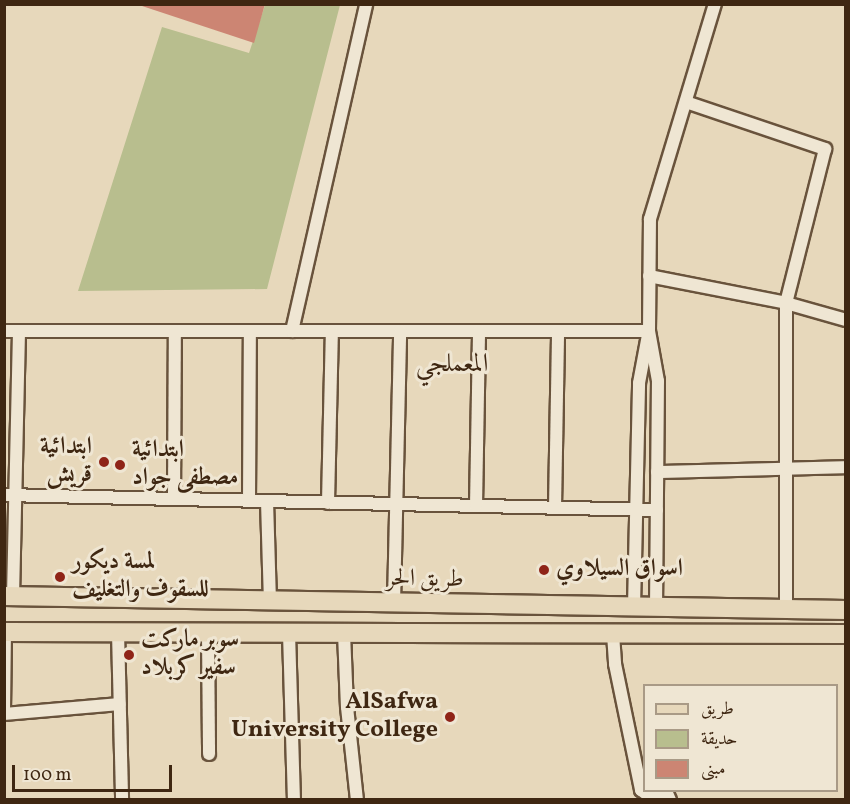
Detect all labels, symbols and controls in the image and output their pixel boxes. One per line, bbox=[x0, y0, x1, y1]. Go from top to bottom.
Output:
district label: المعملجي bbox=[416, 349, 488, 381]
place label: ابتدائية قريش bbox=[40, 434, 92, 490]
place label: ابتدائية مصطفى جواد bbox=[132, 437, 238, 493]
marker: ابتدائية قريش bbox=[97, 455, 111, 469]
marker: ابتدائية مصطفى جواد bbox=[113, 458, 127, 472]
place label: لمسة ديكور للسقوف والتغليف bbox=[72, 549, 209, 605]
place label: اسواق السيلاوي bbox=[556, 556, 683, 584]
marker: اسواق السيلاوي bbox=[537, 563, 551, 577]
street label: طريق الحر bbox=[386, 565, 464, 595]
marker: لمسة ديكور للسقوف والتغليف bbox=[53, 570, 67, 584]
place label: سوبر ماركت سفير كربلاد bbox=[141, 627, 239, 683]
marker: سوبر ماركت سفير كربلاد bbox=[122, 648, 136, 662]
legend bbox=[643, 684, 838, 792]
place label: AlSafwa University College bbox=[231, 689, 438, 745]
text: طريق bbox=[701, 697, 734, 722]
marker: AlSafwa University College bbox=[443, 710, 457, 724]
text: حديقة bbox=[701, 727, 737, 752]
scale bar bbox=[15, 753, 176, 791]
text: مبنى bbox=[701, 757, 726, 782]
text: 100 m bbox=[23, 763, 72, 788]

